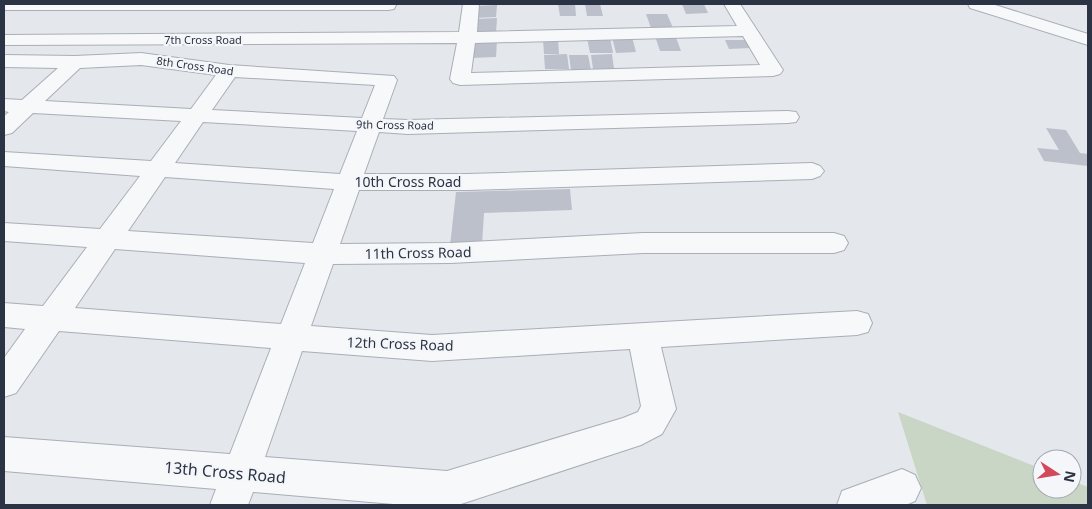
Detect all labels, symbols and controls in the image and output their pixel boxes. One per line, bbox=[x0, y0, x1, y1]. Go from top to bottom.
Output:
street label: 7th Cross Road bbox=[164, 32, 242, 47]
street label: 8th Cross Road bbox=[156, 53, 235, 78]
street label: 9th Cross Road bbox=[356, 116, 434, 133]
street label: 10th Cross Road bbox=[355, 172, 461, 191]
street label: 11th Cross Road bbox=[364, 242, 472, 263]
street label: 12th Cross Road bbox=[346, 332, 454, 355]
north arrow bbox=[1032, 449, 1082, 499]
street label: 13th Cross Road bbox=[163, 456, 287, 488]
text: N bbox=[1060, 469, 1081, 484]

